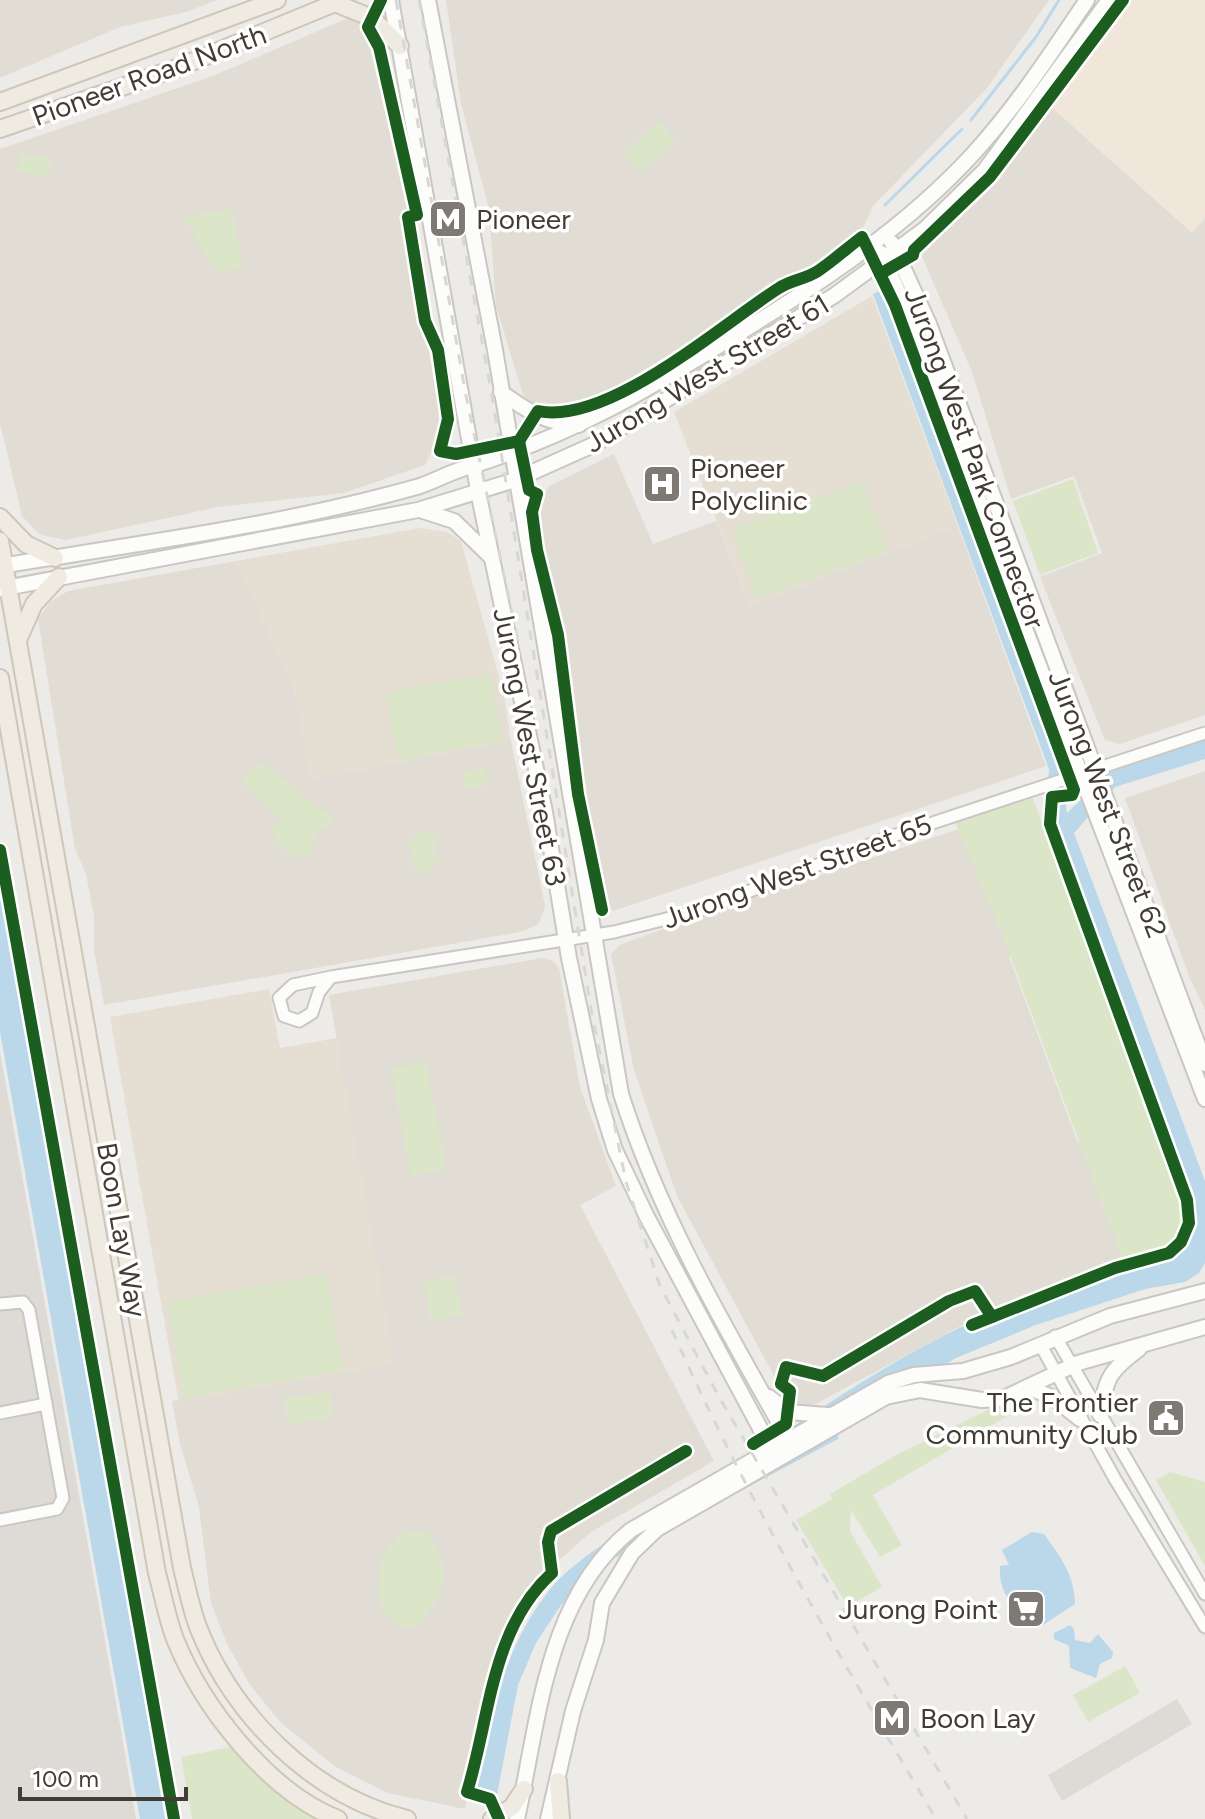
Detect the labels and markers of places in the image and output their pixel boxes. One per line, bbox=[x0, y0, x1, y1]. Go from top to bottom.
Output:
metro station icon: Pioneer bbox=[427, 198, 469, 240]
place label: Pioneer bbox=[476, 202, 571, 236]
place label: Pioneer Polyclinic bbox=[690, 451, 808, 517]
hospital icon: Pioneer Polyclinic bbox=[641, 463, 683, 505]
place label: The Frontier Community Club bbox=[926, 1385, 1139, 1451]
public building icon: The Frontier Community Club bbox=[1145, 1397, 1187, 1439]
supermarket icon: Jurong Point bbox=[1005, 1588, 1047, 1630]
place label: Jurong Point bbox=[838, 1592, 998, 1626]
metro station icon: Boon Lay bbox=[871, 1697, 913, 1739]
place label: Boon Lay bbox=[920, 1701, 1036, 1735]

